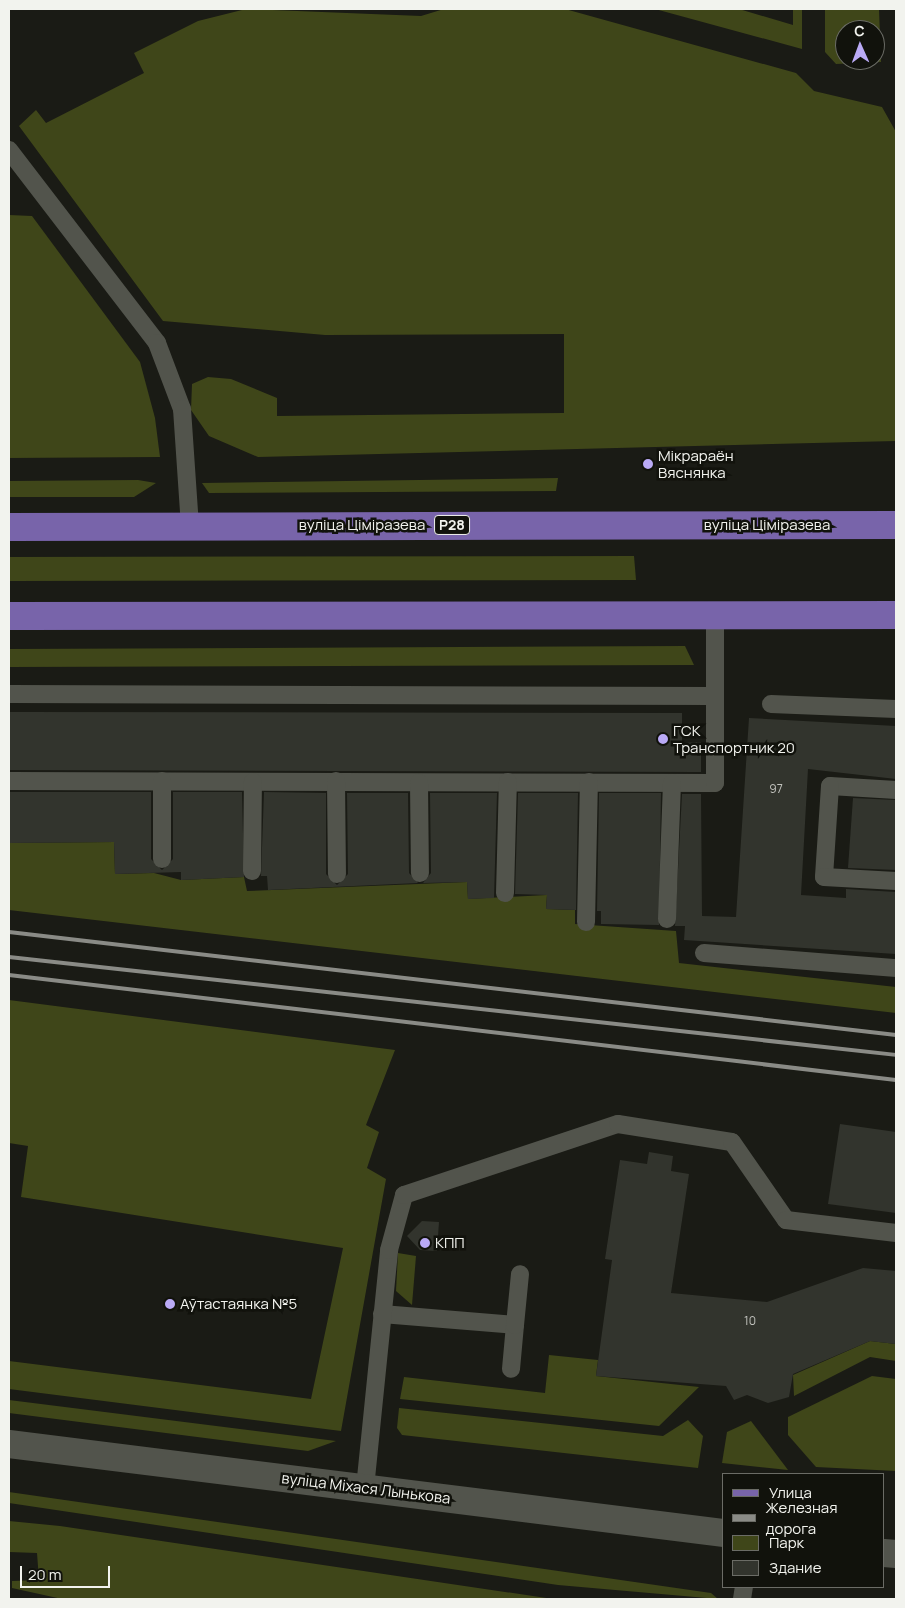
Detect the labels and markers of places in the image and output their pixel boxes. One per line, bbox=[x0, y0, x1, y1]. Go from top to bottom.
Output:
place label: Мікрараён Вяснянка bbox=[658, 446, 734, 481]
marker: Мікрараён Вяснянка bbox=[642, 458, 654, 470]
place label: ГСК Транспортник 20 bbox=[673, 721, 795, 756]
marker: ГСК Транспортник 20 bbox=[657, 733, 669, 745]
place label: КПП bbox=[435, 1234, 465, 1252]
marker: КПП bbox=[419, 1237, 431, 1249]
place label: Аўтастаянка №5 bbox=[180, 1295, 297, 1313]
marker: Аўтастаянка №5 bbox=[164, 1298, 176, 1310]

